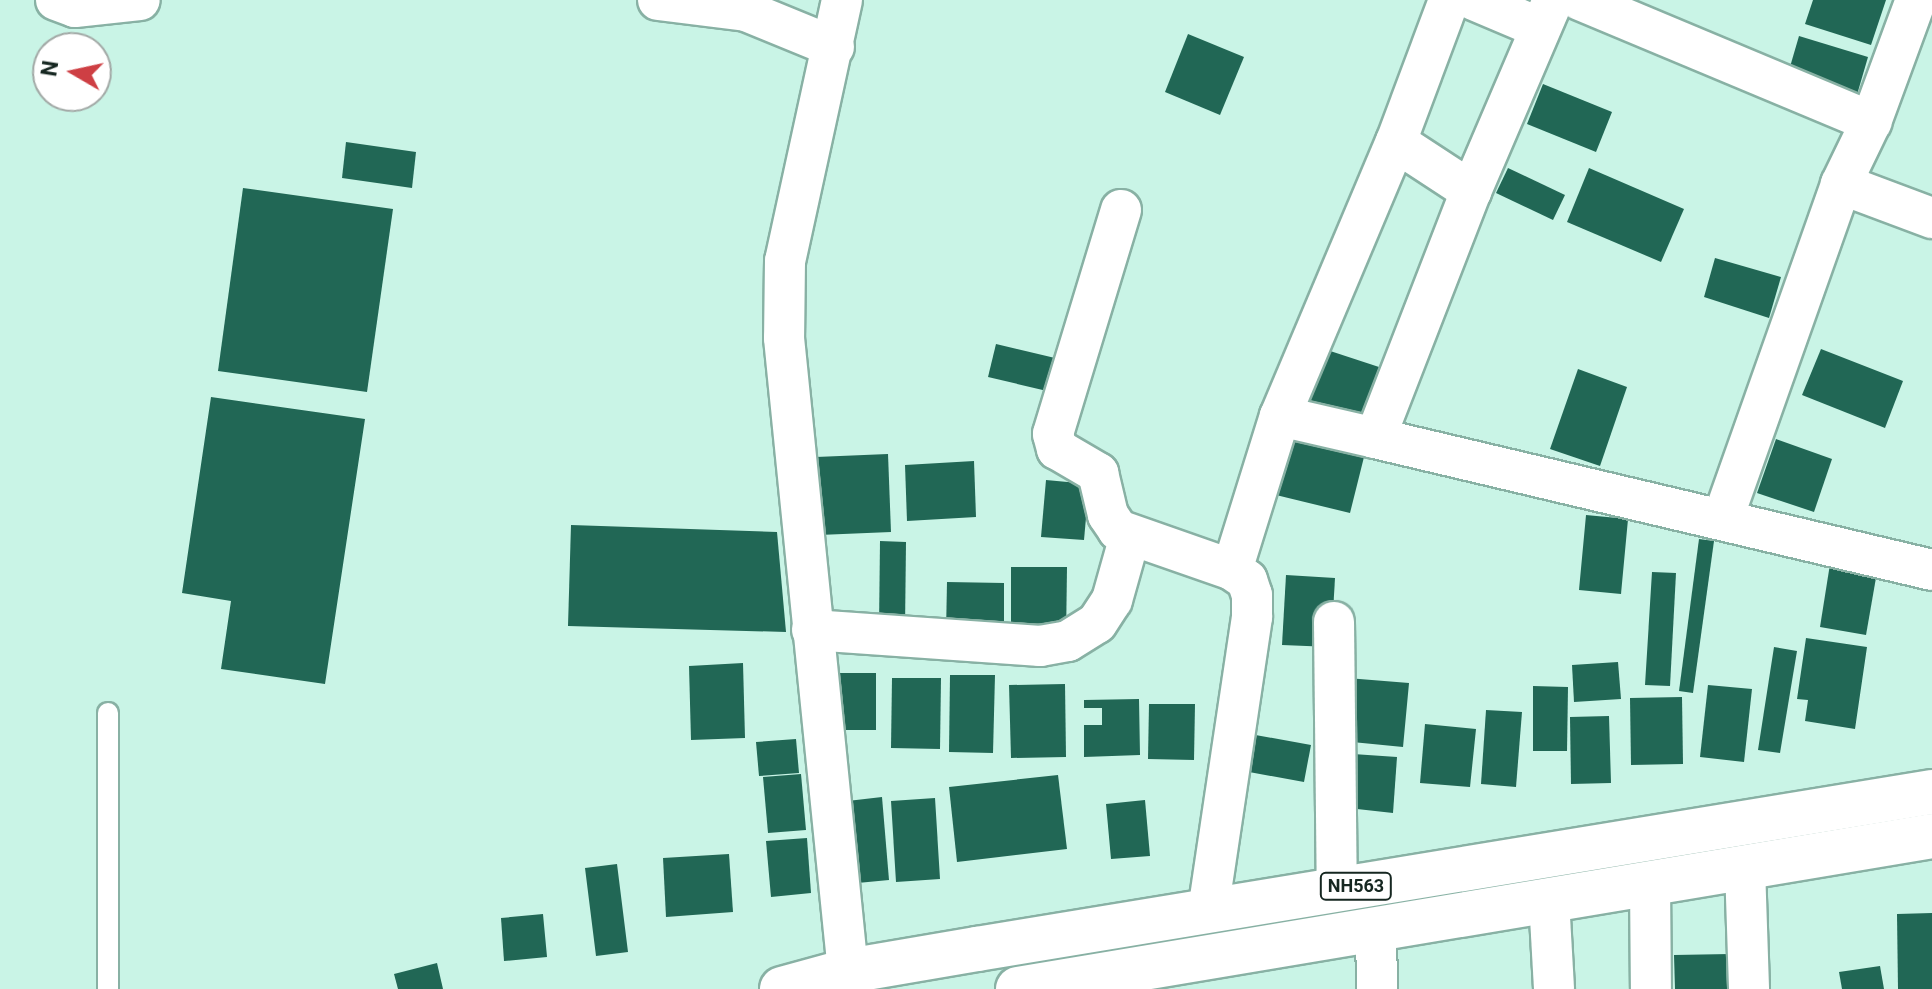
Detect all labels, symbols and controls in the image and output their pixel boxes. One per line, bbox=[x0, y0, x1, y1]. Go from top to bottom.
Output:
north arrow bbox=[32, 32, 112, 112]
text: N bbox=[36, 59, 63, 78]
road number: NH563 bbox=[1318, 872, 1394, 900]

